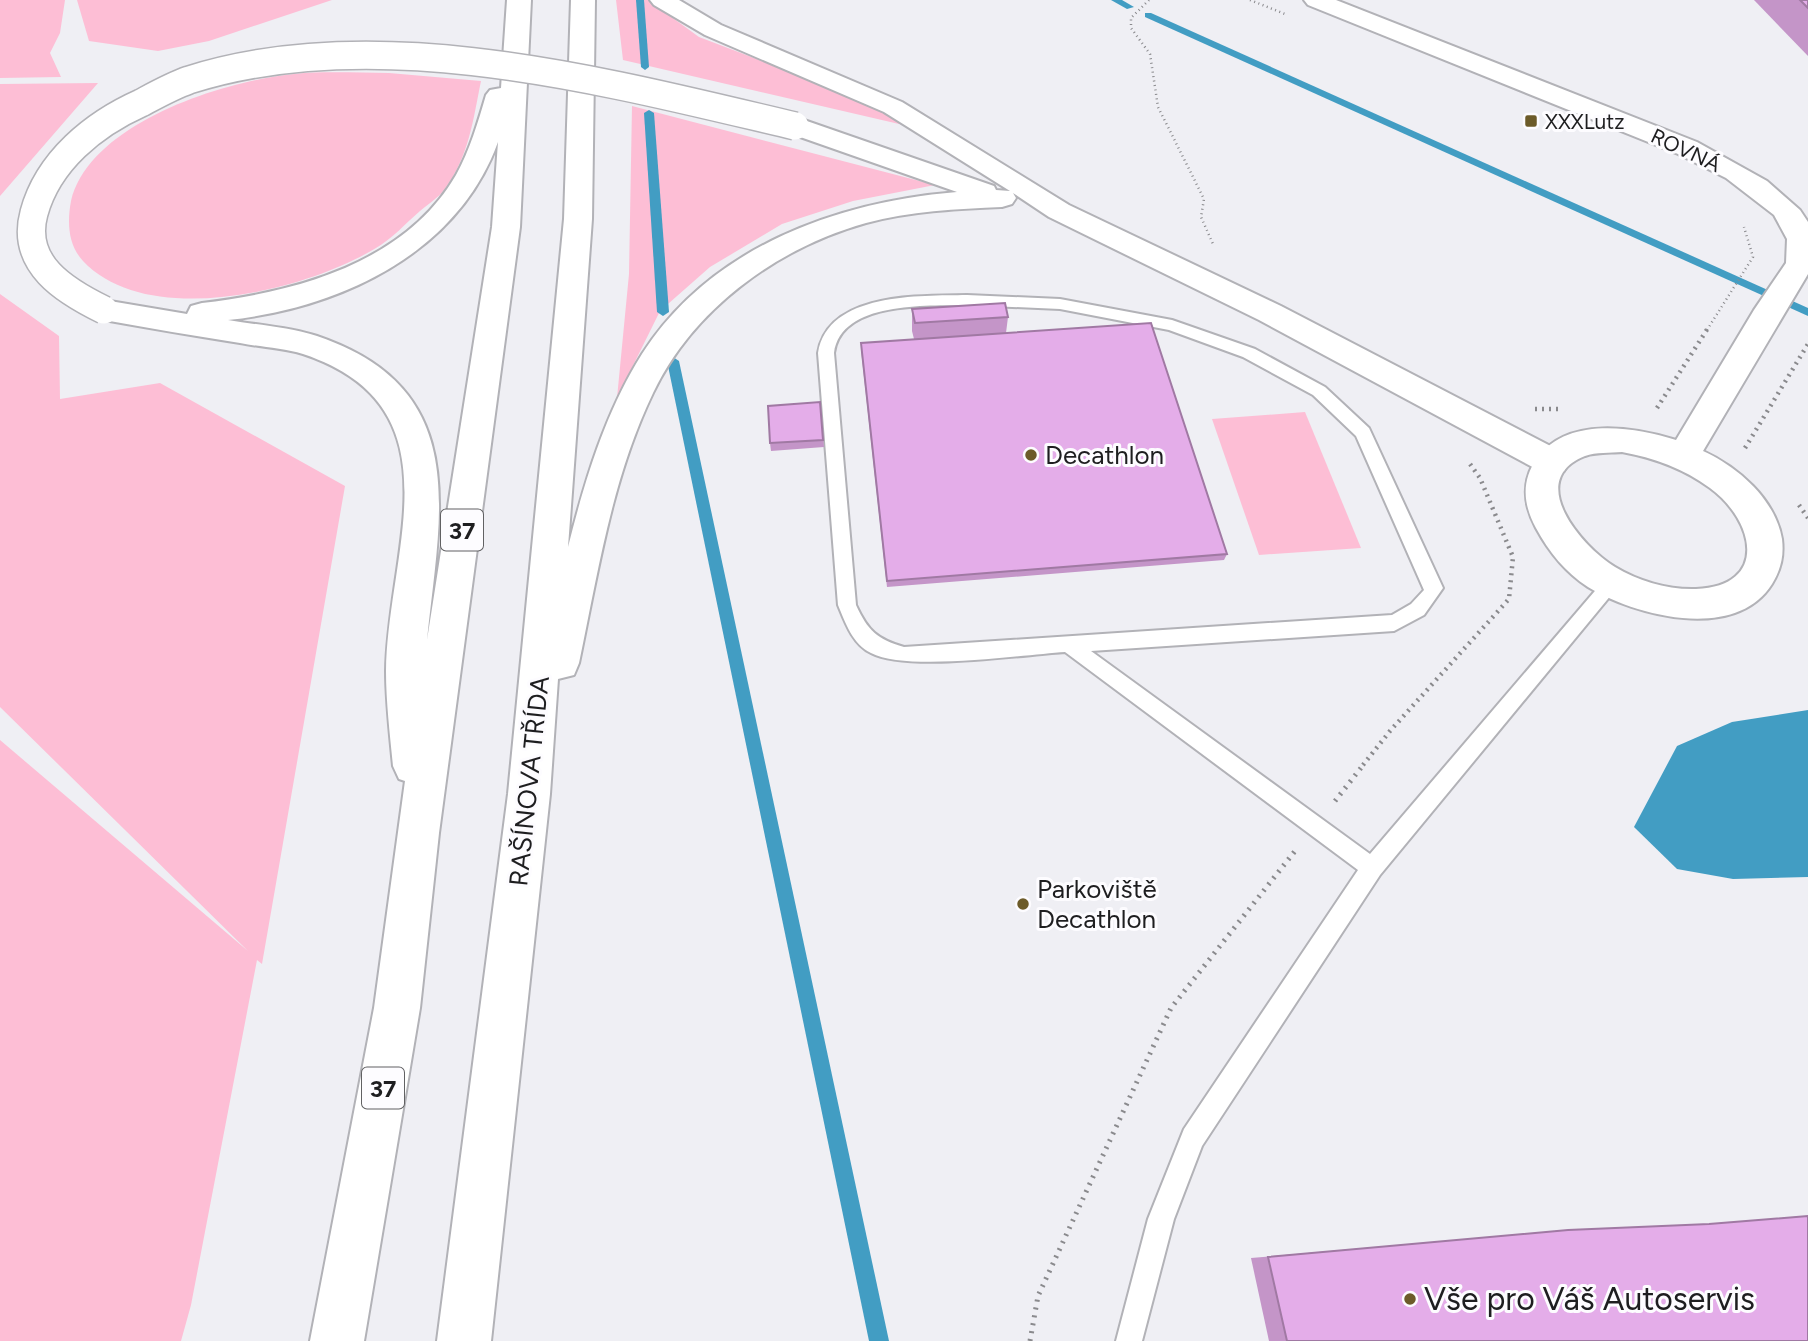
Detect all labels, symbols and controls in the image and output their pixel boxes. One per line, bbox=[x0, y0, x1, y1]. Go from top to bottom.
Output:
place label: XXXLutz bbox=[1545, 109, 1625, 134]
marker: XXXLutz bbox=[1523, 113, 1539, 129]
street label: ROVNÁ bbox=[1647, 123, 1725, 177]
place label: Decathlon bbox=[1045, 439, 1164, 471]
marker: Decathlon bbox=[1023, 447, 1039, 463]
road number: 37 bbox=[441, 509, 483, 550]
street label: RAŠÍNOVA TŘÍDA bbox=[502, 674, 556, 888]
place label: Parkoviště Decathlon bbox=[1037, 873, 1157, 935]
marker: Parkoviště Decathlon bbox=[1015, 896, 1031, 912]
road number: 37 bbox=[362, 1068, 404, 1108]
place label: Vše pro Váš Autoservis bbox=[1424, 1280, 1755, 1318]
marker: Vše pro Váš Autoservis bbox=[1402, 1291, 1418, 1307]

